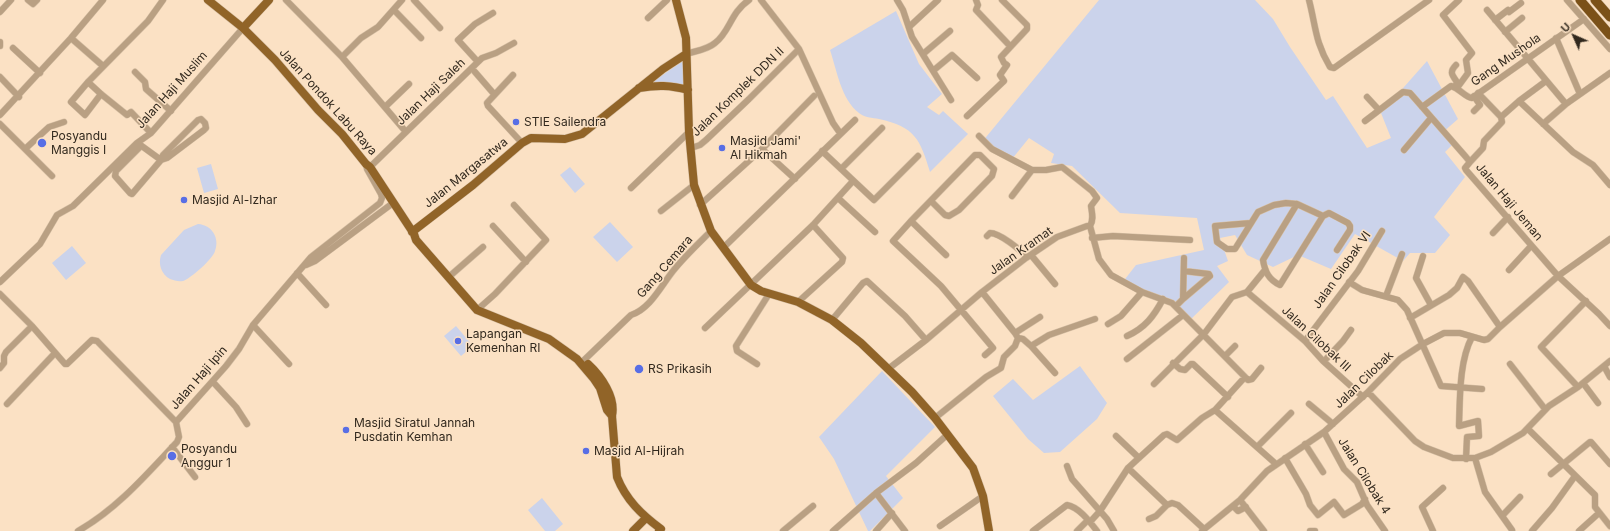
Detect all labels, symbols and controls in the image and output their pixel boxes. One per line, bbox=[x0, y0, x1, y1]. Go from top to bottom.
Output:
north arrow bbox=[1554, 16, 1594, 56]
text: U bbox=[1558, 20, 1573, 35]
street label: Gang Mushola bbox=[1468, 31, 1544, 89]
street label: Jalan Komplek DDN II bbox=[689, 44, 787, 140]
street label: Jalan Pondok Labu Raya bbox=[276, 46, 380, 158]
street label: Jalan Haji Muslim bbox=[133, 48, 211, 132]
street label: Jalan Haji Saleh bbox=[394, 56, 468, 128]
place label: STIE Sailendra bbox=[524, 115, 606, 129]
marker: STIE Sailendra bbox=[511, 117, 521, 127]
place label: Posyandu Manggis I bbox=[51, 129, 107, 157]
place label: Masjid Jami' Al Hikmah bbox=[730, 134, 801, 162]
street label: Jalan Margasatwa bbox=[421, 135, 511, 211]
marker: Posyandu Manggis I bbox=[36, 137, 48, 149]
marker: Masjid Jami' Al Hikmah bbox=[717, 143, 727, 153]
street label: Jalan Haji Jeman bbox=[1472, 160, 1546, 244]
place label: Masjid Al-Izhar bbox=[192, 193, 277, 207]
marker: Masjid Al-Izhar bbox=[179, 195, 189, 205]
street label: Jalan Kramat bbox=[986, 224, 1056, 278]
street label: Jalan Cilobak VI bbox=[1310, 229, 1374, 311]
street label: Gang Cemara bbox=[634, 233, 696, 301]
street label: Jalan Cilobak III bbox=[1278, 303, 1354, 375]
place label: Lapangan Kemenhan RI bbox=[466, 327, 540, 355]
marker: Lapangan Kemenhan RI bbox=[453, 336, 463, 346]
street label: Jalan Haji Ipin bbox=[168, 343, 230, 413]
street label: Jalan Cilobak bbox=[1332, 348, 1396, 412]
place label: RS Prikasih bbox=[648, 362, 712, 376]
marker: RS Prikasih bbox=[633, 363, 645, 375]
place label: Masjid Siratul Jannah Pusdatin Kemhan bbox=[354, 416, 475, 444]
marker: Masjid Siratul Jannah Pusdatin Kemhan bbox=[341, 425, 351, 435]
street label: Jalan Cilobak 4 bbox=[1335, 435, 1393, 517]
place label: Posyandu Anggur 1 bbox=[181, 442, 237, 470]
place label: Masjid Al-Hijrah bbox=[594, 444, 684, 458]
marker: Masjid Al-Hijrah bbox=[581, 446, 591, 456]
marker: Posyandu Anggur 1 bbox=[166, 450, 178, 462]

